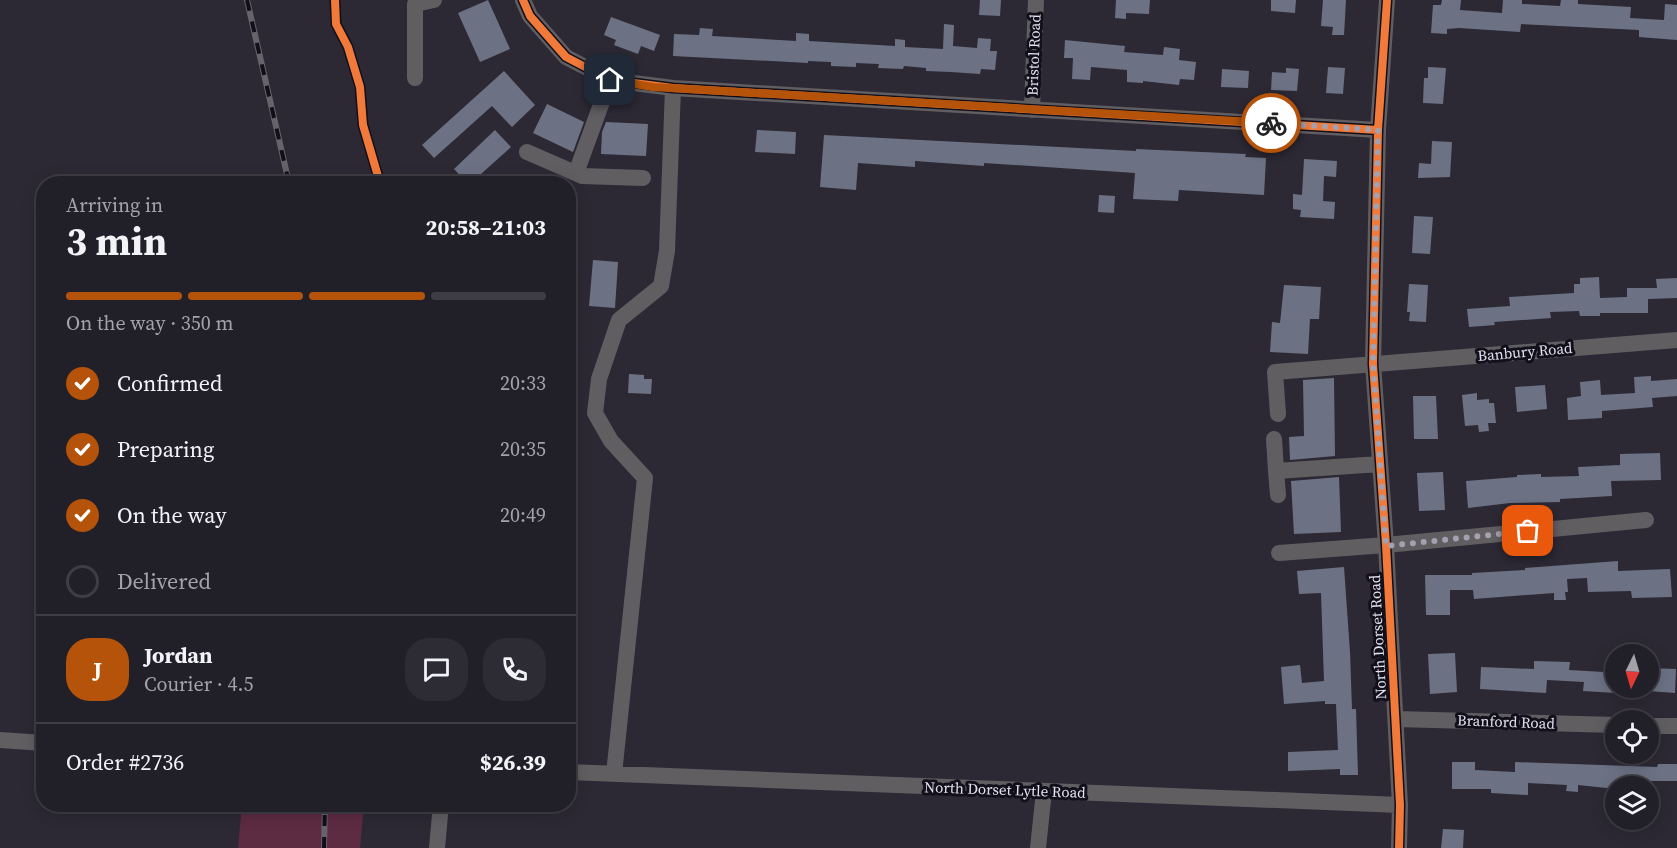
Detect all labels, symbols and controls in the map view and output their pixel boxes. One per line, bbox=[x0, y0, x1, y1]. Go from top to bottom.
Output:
street label: Bristol Road bbox=[1022, 13, 1045, 96]
pin bbox=[584, 54, 635, 105]
icon: home bbox=[593, 63, 626, 96]
courier bbox=[1241, 93, 1301, 153]
icon: bike bbox=[1255, 107, 1288, 140]
text: Arriving in bbox=[66, 191, 163, 219]
text: 20:58–21:03 bbox=[426, 212, 546, 242]
text: 3 min bbox=[66, 215, 167, 268]
text: On the way · 350 m bbox=[66, 309, 233, 337]
street label: Banbury Road bbox=[1477, 337, 1574, 366]
icon: check bbox=[66, 367, 99, 400]
text: Confirmed bbox=[117, 368, 222, 398]
text: 20:33 bbox=[500, 369, 546, 397]
icon: check bbox=[66, 433, 99, 466]
text: Preparing bbox=[117, 434, 214, 464]
text: 20:35 bbox=[500, 435, 546, 463]
icon: check bbox=[66, 499, 99, 532]
text: On the way bbox=[117, 500, 226, 530]
text: 20:49 bbox=[500, 501, 546, 529]
pin bbox=[1502, 505, 1553, 556]
icon: bag bbox=[1511, 514, 1544, 547]
text: Delivered bbox=[117, 566, 211, 596]
street label: North Dorset Road bbox=[1364, 574, 1391, 700]
button: chat bbox=[405, 638, 468, 701]
button: phone bbox=[483, 638, 546, 701]
text: Jordan bbox=[144, 640, 212, 670]
north arrow bbox=[1605, 644, 1659, 698]
map controls bbox=[1605, 644, 1659, 830]
text: J bbox=[93, 654, 102, 684]
text: Courier · 4.5 bbox=[144, 670, 253, 698]
street label: Branford Road bbox=[1457, 709, 1556, 734]
button: locate bbox=[1605, 710, 1659, 764]
text: Order #2736 bbox=[66, 747, 184, 777]
text: $26.39 bbox=[480, 747, 546, 777]
street label: North Dorset Lytle Road bbox=[924, 776, 1087, 803]
button: layers bbox=[1605, 776, 1659, 830]

